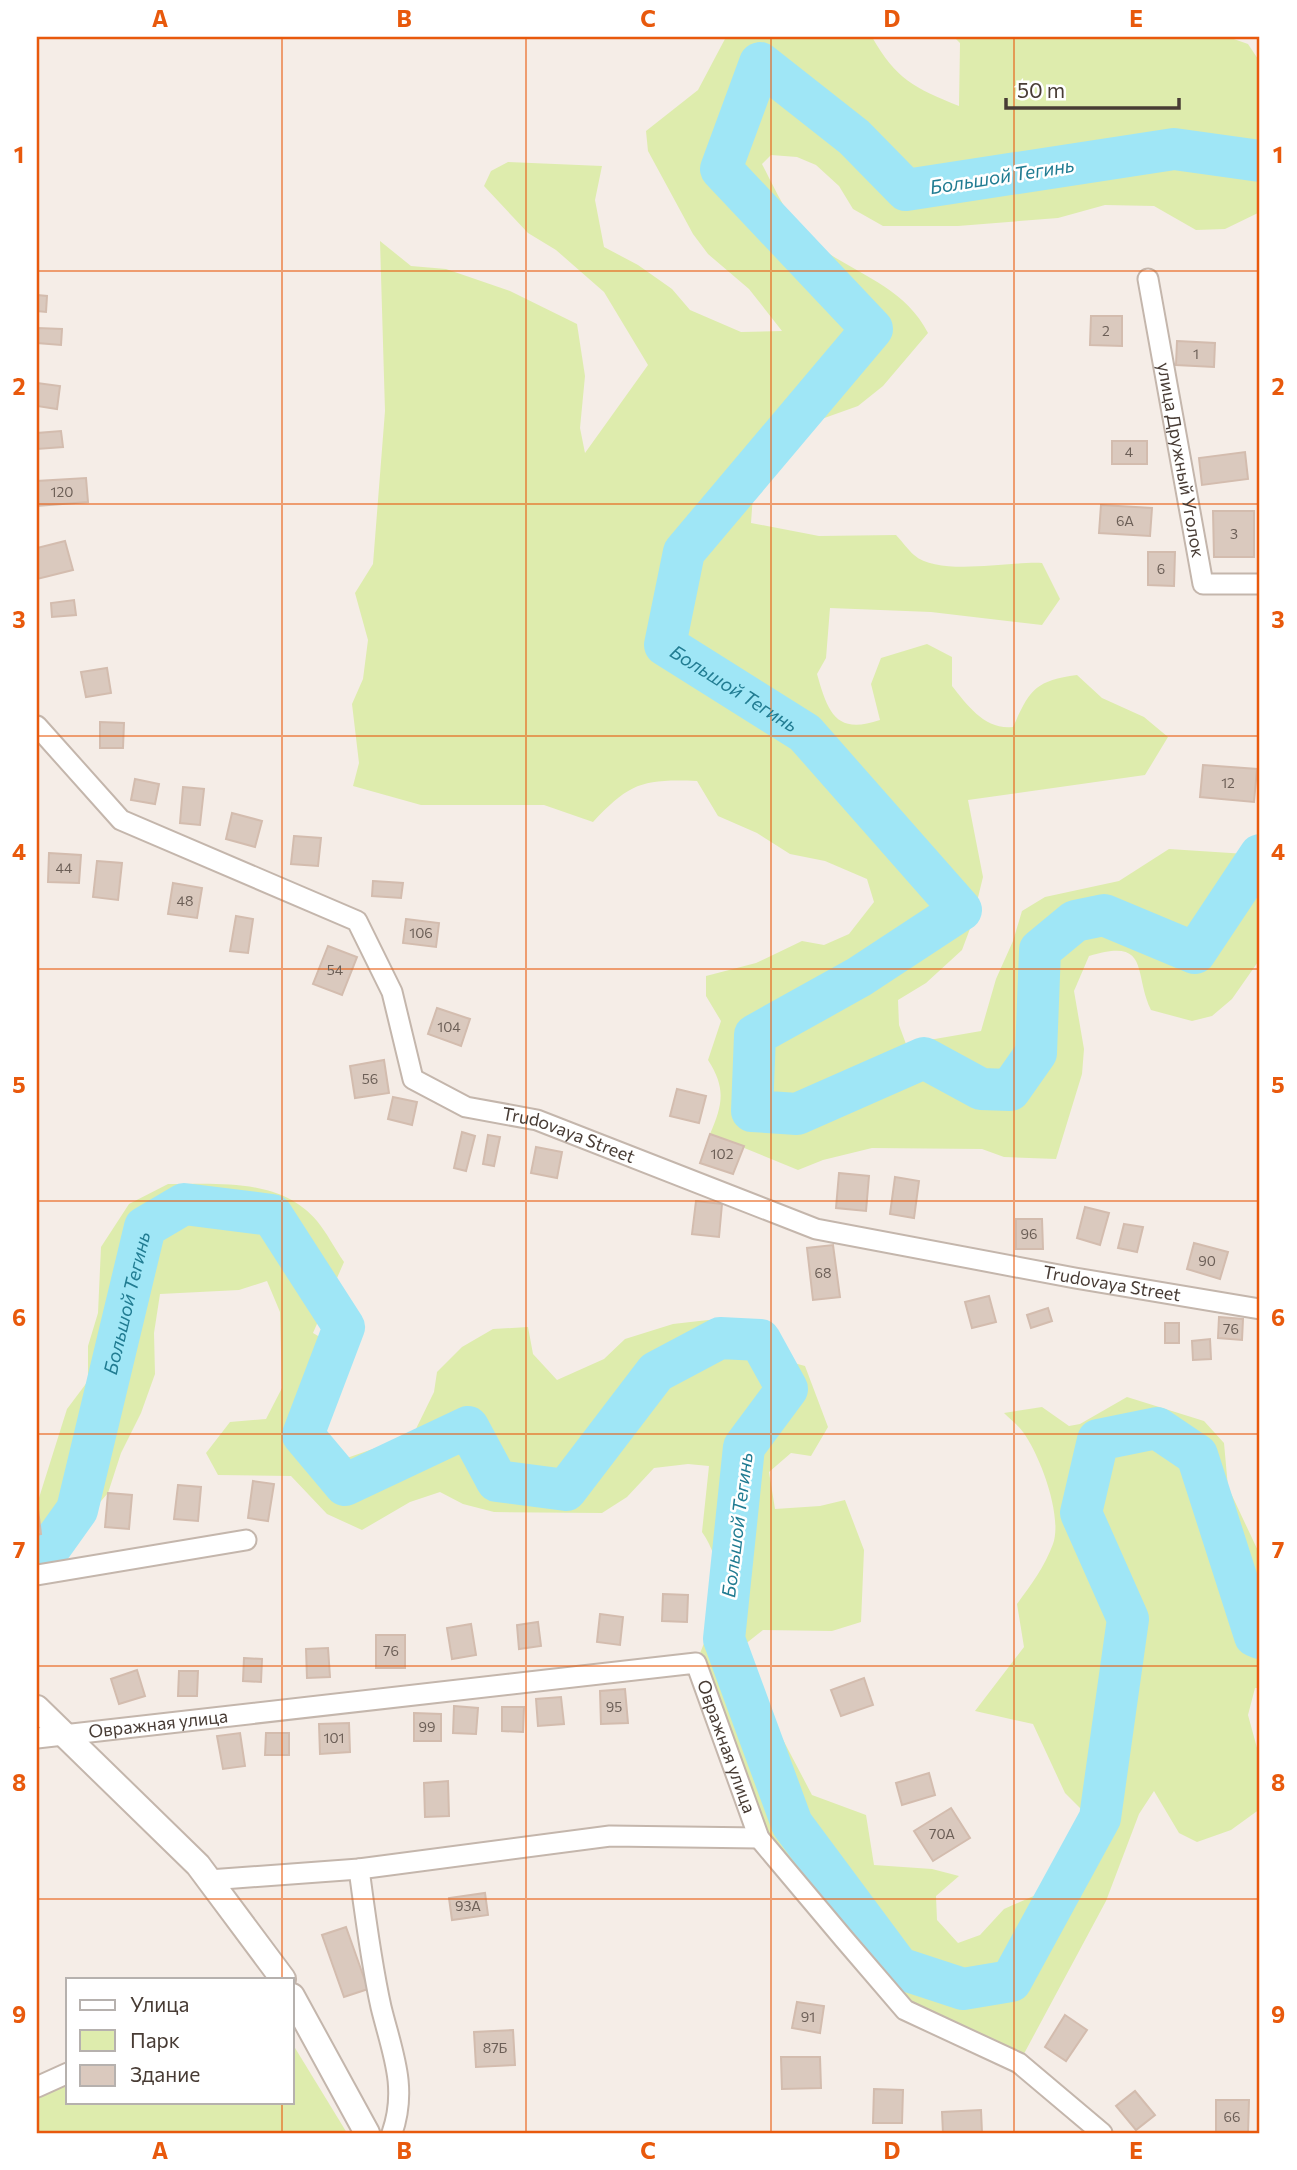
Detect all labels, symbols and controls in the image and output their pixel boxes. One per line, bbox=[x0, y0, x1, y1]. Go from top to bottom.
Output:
text: A bbox=[152, 4, 169, 32]
text: B bbox=[396, 4, 412, 32]
text: C bbox=[640, 4, 656, 32]
text: D bbox=[884, 4, 901, 32]
text: E bbox=[1129, 4, 1143, 32]
scale bar bbox=[1006, 66, 1180, 110]
text: 50 m bbox=[1017, 77, 1065, 102]
text: 1 bbox=[14, 140, 24, 168]
text: 1 bbox=[1273, 140, 1283, 168]
water label: Большой Тегинь bbox=[928, 153, 1076, 198]
house number: 2 bbox=[1102, 322, 1110, 339]
house number: 1 bbox=[1193, 345, 1199, 362]
street label: улица Дружный Уголок bbox=[1153, 360, 1210, 560]
text: 2 bbox=[12, 372, 26, 400]
text: 2 bbox=[1271, 372, 1285, 400]
house number: 4 bbox=[1125, 443, 1134, 460]
house number: 120 bbox=[51, 483, 73, 500]
house number: 6А bbox=[1116, 512, 1134, 529]
house number: 3 bbox=[1230, 525, 1238, 542]
house number: 6 bbox=[1157, 560, 1165, 577]
text: 3 bbox=[12, 605, 26, 633]
text: 3 bbox=[1271, 605, 1285, 633]
water label: Большой Тегинь bbox=[666, 639, 802, 737]
house number: 12 bbox=[1221, 774, 1235, 791]
text: 4 bbox=[12, 837, 26, 865]
text: 4 bbox=[1271, 837, 1285, 865]
house number: 44 bbox=[56, 859, 73, 876]
house number: 48 bbox=[177, 892, 193, 909]
house number: 106 bbox=[409, 924, 433, 941]
house number: 54 bbox=[327, 961, 344, 978]
house number: 104 bbox=[437, 1018, 461, 1035]
text: 5 bbox=[12, 1070, 26, 1098]
house number: 56 bbox=[362, 1070, 378, 1087]
text: 5 bbox=[1271, 1070, 1285, 1098]
street label: Trudovaya Street bbox=[501, 1102, 638, 1167]
house number: 102 bbox=[711, 1145, 734, 1162]
house number: 96 bbox=[1021, 1225, 1038, 1242]
water label: Большой Тегинь bbox=[98, 1229, 155, 1377]
house number: 90 bbox=[1198, 1252, 1216, 1269]
street label: Trudovaya Street bbox=[1041, 1260, 1183, 1306]
house number: 68 bbox=[815, 1264, 832, 1281]
text: 6 bbox=[12, 1303, 26, 1331]
text: 6 bbox=[1271, 1303, 1285, 1331]
house number: 76 bbox=[1223, 1320, 1239, 1337]
water label: Большой Тегинь bbox=[716, 1451, 757, 1599]
text: 7 bbox=[13, 1535, 25, 1563]
text: 7 bbox=[1272, 1535, 1284, 1563]
house number: 76 bbox=[383, 1642, 399, 1659]
street label: Овражная улица bbox=[693, 1676, 761, 1816]
house number: 95 bbox=[606, 1698, 622, 1715]
street label: Овражная улица bbox=[87, 1704, 229, 1742]
house number: 99 bbox=[419, 1718, 436, 1735]
house number: 101 bbox=[323, 1729, 345, 1746]
text: 8 bbox=[12, 1768, 26, 1796]
text: 8 bbox=[1271, 1768, 1285, 1796]
house number: 70А bbox=[929, 1825, 955, 1842]
house number: 93А bbox=[455, 1897, 481, 1914]
legend bbox=[66, 1978, 294, 2104]
text: Улица bbox=[130, 1991, 189, 2016]
text: 9 bbox=[12, 2000, 26, 2028]
text: 9 bbox=[1271, 2000, 1285, 2028]
house number: 91 bbox=[801, 2008, 815, 2025]
text: Парк bbox=[130, 2027, 180, 2052]
house number: 87Б bbox=[483, 2039, 508, 2056]
text: Здание bbox=[130, 2061, 200, 2086]
house number: 66 bbox=[1224, 2108, 1241, 2125]
text: A bbox=[152, 2136, 169, 2164]
text: B bbox=[396, 2136, 412, 2164]
text: C bbox=[640, 2136, 656, 2164]
text: D bbox=[884, 2136, 901, 2164]
text: E bbox=[1129, 2136, 1143, 2164]

